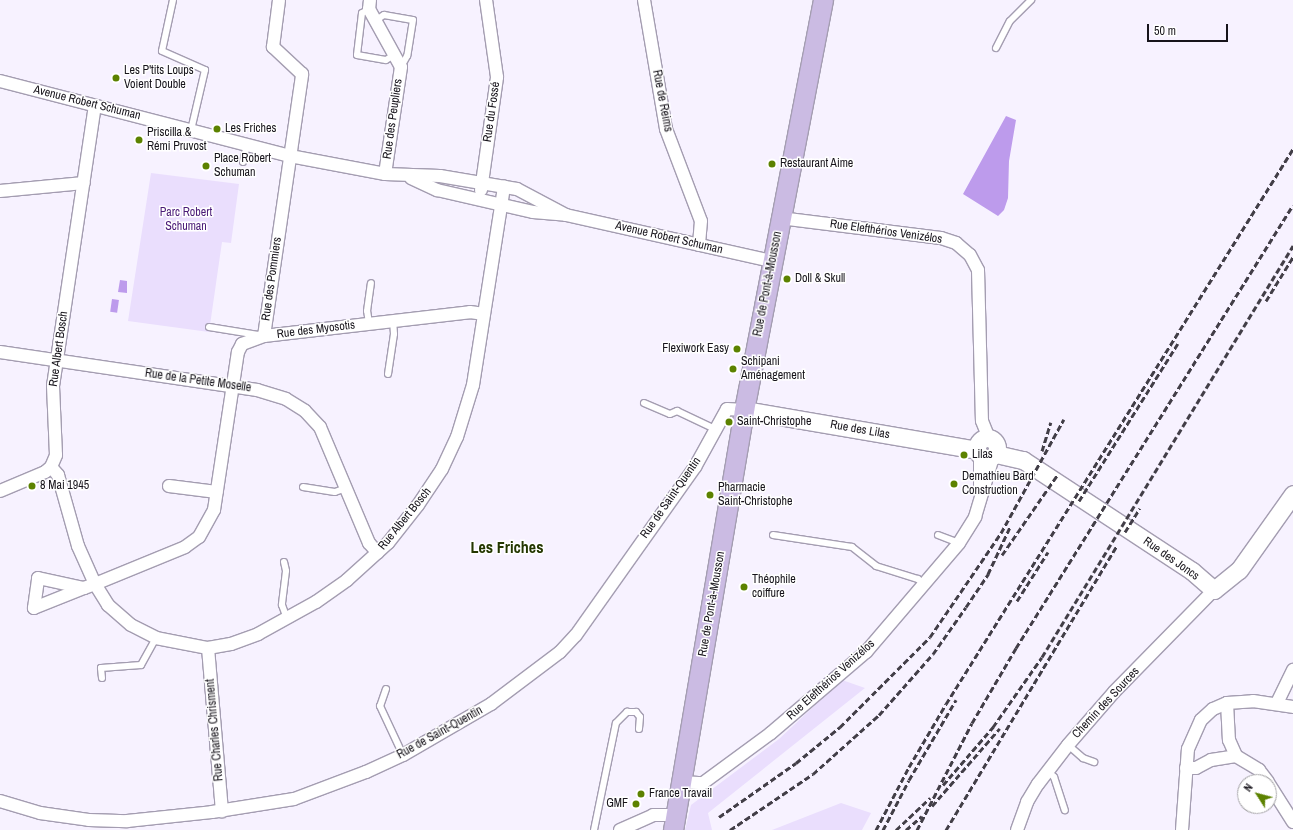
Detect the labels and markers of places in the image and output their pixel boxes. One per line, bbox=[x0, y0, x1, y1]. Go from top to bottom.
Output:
place label: Les P'tits Loups Voient Double bbox=[124, 64, 194, 92]
marker: Les P'tits Loups Voient Double bbox=[111, 73, 121, 83]
place label: Les Friches bbox=[225, 122, 276, 136]
marker: Les Friches bbox=[212, 124, 222, 134]
place label: Priscilla & Rémi Pruvost bbox=[147, 126, 207, 154]
marker: Priscilla & Rémi Pruvost bbox=[134, 135, 144, 145]
place label: Place Robert Schuman bbox=[214, 152, 271, 180]
place label: Restaurant Aime bbox=[780, 157, 854, 171]
marker: Restaurant Aime bbox=[767, 159, 777, 169]
marker: Place Robert Schuman bbox=[201, 161, 211, 171]
place label: Doll & Skull bbox=[795, 272, 845, 286]
marker: Doll & Skull bbox=[782, 274, 792, 284]
place label: Flexiwork Easy bbox=[662, 342, 729, 356]
marker: Flexiwork Easy bbox=[732, 344, 742, 354]
place label: Schipani Aménagement bbox=[741, 355, 805, 383]
marker: Schipani Aménagement bbox=[728, 364, 738, 374]
place label: Saint-Christophe bbox=[737, 415, 811, 429]
marker: Saint-Christophe bbox=[724, 417, 734, 427]
place label: Lilas bbox=[972, 448, 993, 462]
marker: Lilas bbox=[959, 450, 969, 460]
place label: Demathieu Bard Construction bbox=[962, 470, 1034, 498]
place label: 8 Mai 1945 bbox=[40, 479, 89, 493]
marker: Demathieu Bard Construction bbox=[949, 479, 959, 489]
marker: 8 Mai 1945 bbox=[27, 481, 37, 491]
place label: Pharmacie Saint-Christophe bbox=[718, 481, 792, 509]
marker: Pharmacie Saint-Christophe bbox=[705, 490, 715, 500]
place label: Théophile coiffure bbox=[752, 573, 796, 601]
marker: Théophile coiffure bbox=[739, 582, 749, 592]
place label: France Travail bbox=[649, 787, 712, 801]
marker: France Travail bbox=[636, 789, 646, 799]
place label: GMF bbox=[606, 797, 628, 811]
marker: GMF bbox=[631, 799, 641, 809]

